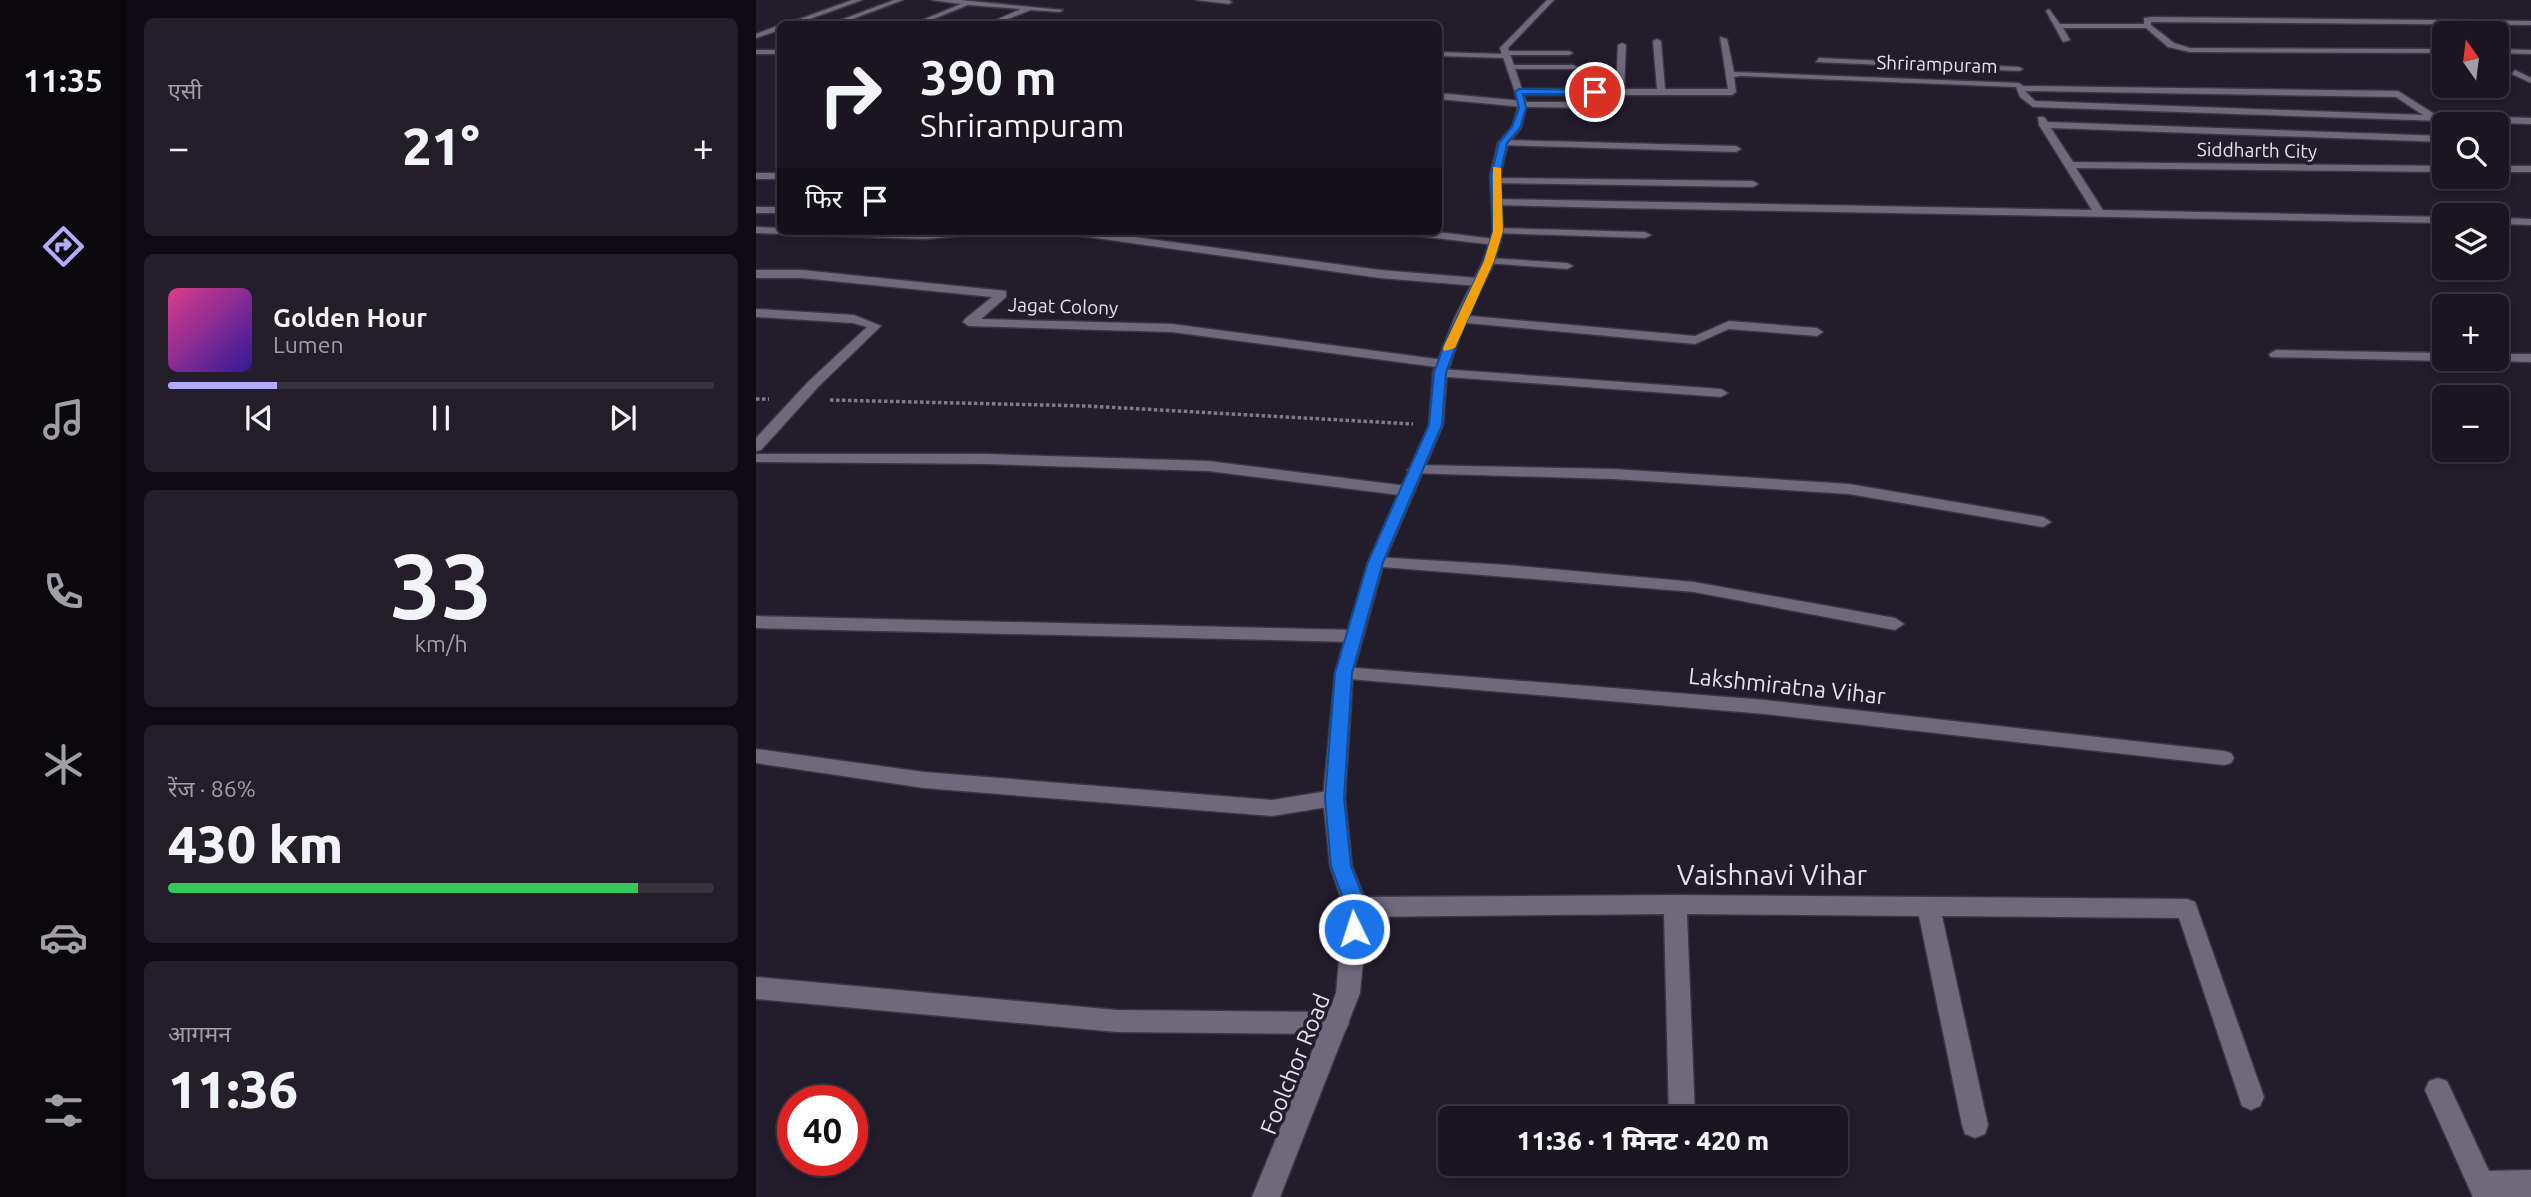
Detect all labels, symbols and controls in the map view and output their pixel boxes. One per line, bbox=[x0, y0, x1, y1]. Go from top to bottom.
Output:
north arrow bbox=[2432, 21, 2510, 98]
map controls bbox=[2432, 21, 2509, 462]
icon: right bbox=[805, 49, 896, 140]
text: 390 m bbox=[920, 49, 1057, 104]
street label: Shrirampuram bbox=[1876, 51, 1998, 77]
text: 11:35 bbox=[23, 62, 103, 98]
pin bbox=[1565, 62, 1625, 122]
icon: arrive bbox=[1576, 73, 1614, 111]
text: एसी bbox=[168, 78, 202, 103]
text: Shrirampuram bbox=[920, 107, 1124, 143]
button: search bbox=[2432, 112, 2509, 189]
text: 21° bbox=[402, 117, 480, 175]
text: − bbox=[168, 126, 189, 168]
text: + bbox=[693, 126, 714, 168]
street label: Siddharth City bbox=[2197, 138, 2317, 162]
icon: arrive bbox=[856, 182, 894, 220]
text: फिर bbox=[805, 184, 842, 213]
button: layers bbox=[2432, 203, 2509, 280]
icon: directions bbox=[39, 222, 88, 271]
street label: Jagat Colony bbox=[1007, 293, 1119, 319]
button: + bbox=[2432, 294, 2509, 371]
text: Golden Hour bbox=[273, 303, 427, 332]
text: Lumen bbox=[273, 332, 344, 357]
button: − bbox=[2432, 385, 2509, 462]
icon: music bbox=[39, 395, 88, 444]
icon: previous bbox=[240, 399, 278, 437]
icon: pause bbox=[422, 399, 460, 437]
icon: next bbox=[604, 399, 642, 437]
text: 33 bbox=[390, 534, 492, 636]
icon: phone bbox=[39, 567, 88, 616]
text: km/h bbox=[414, 631, 468, 656]
street label: Lakshmiratna Vihar bbox=[1687, 663, 1887, 708]
icon: climate bbox=[39, 740, 88, 789]
text: रेंज · 86% bbox=[168, 776, 256, 801]
text: 430 km bbox=[168, 815, 343, 873]
street label: Vaishnavi Vihar bbox=[1677, 859, 1868, 890]
position arrow bbox=[1317, 892, 1391, 966]
icon: car bbox=[39, 913, 88, 962]
street label: Foolchor Road bbox=[1255, 990, 1334, 1138]
text: आगमन bbox=[168, 1021, 231, 1046]
text: 11:36 bbox=[168, 1060, 298, 1118]
speed limit sign: 40 bbox=[777, 1085, 868, 1176]
icon: filters bbox=[39, 1086, 88, 1135]
text: 11:36 · 1 मिनट · 420 m bbox=[1517, 1126, 1769, 1155]

